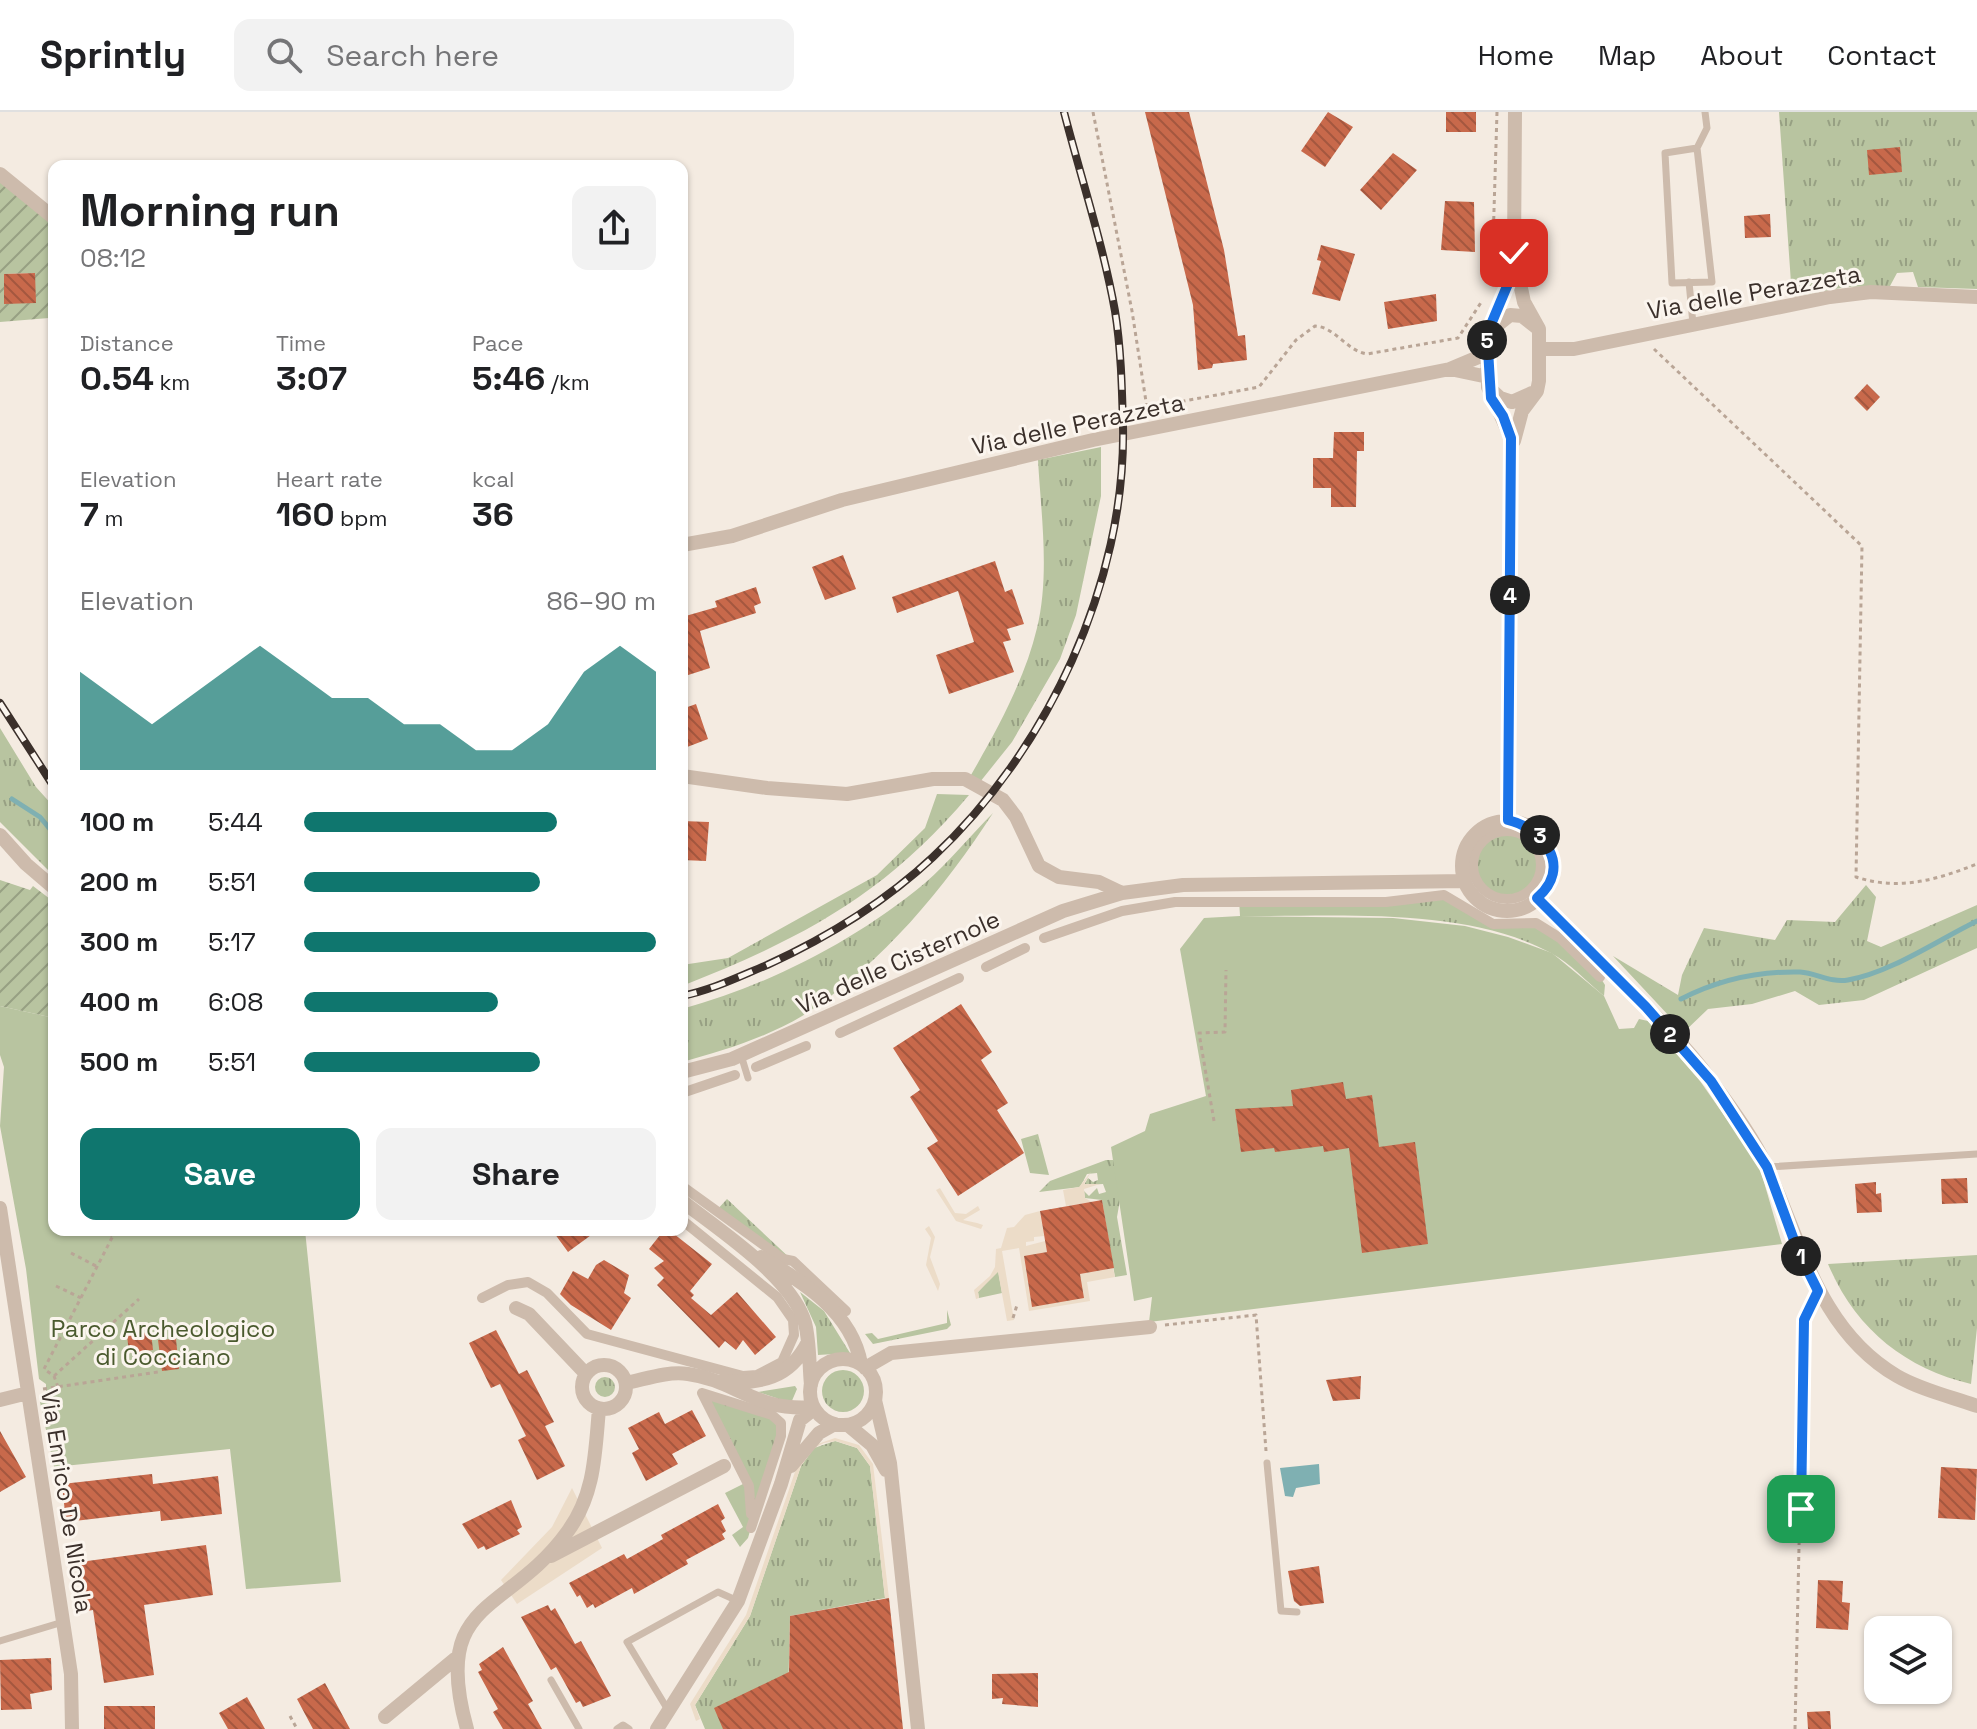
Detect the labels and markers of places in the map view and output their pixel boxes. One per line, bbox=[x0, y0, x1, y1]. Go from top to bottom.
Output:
pin bbox=[1480, 219, 1548, 287]
pin: 5 bbox=[1467, 320, 1507, 360]
pin: 4 bbox=[1490, 575, 1530, 615]
pin: 3 bbox=[1520, 815, 1560, 855]
pin: 2 bbox=[1650, 1014, 1690, 1054]
pin: 1 bbox=[1781, 1236, 1821, 1276]
pin bbox=[1767, 1475, 1835, 1543]

